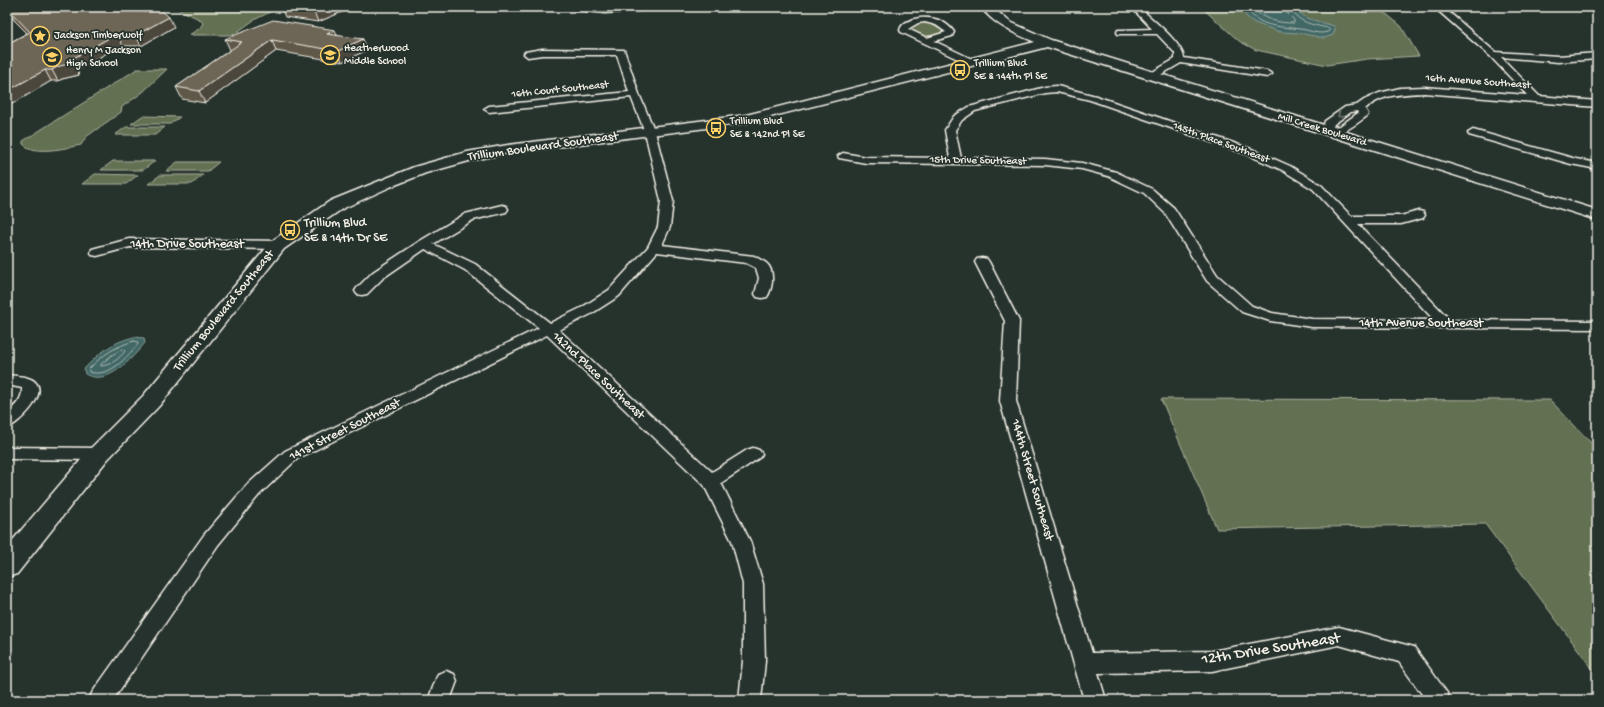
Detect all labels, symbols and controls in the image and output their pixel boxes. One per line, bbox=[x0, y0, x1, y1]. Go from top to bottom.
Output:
place icon: Jackson Timberwolf bbox=[29, 25, 51, 47]
place label: Jackson Timberwolf bbox=[54, 29, 144, 42]
place label: Heatherwood Middle School bbox=[344, 43, 410, 68]
school or university icon: Heatherwood Middle School bbox=[319, 44, 341, 66]
place label: Henry M Jackson High School bbox=[66, 45, 142, 70]
school or university icon: Henry M Jackson High School bbox=[41, 46, 63, 68]
place label: Trillium Blvd SE & 144th Pl SE bbox=[973, 58, 1048, 83]
bus stop icon: Trillium Blvd SE & 144th Pl SE bbox=[949, 59, 971, 81]
street label: 16th Avenue Southeast bbox=[1424, 72, 1532, 92]
street label: 16th Court Southeast bbox=[510, 79, 611, 101]
one-way arrow bbox=[1338, 110, 1345, 117]
street label: Mill Creek Boulevard bbox=[1276, 111, 1369, 150]
place label: Trillium Blvd SE & 142nd Pl SE bbox=[729, 116, 806, 141]
bus stop icon: Trillium Blvd SE & 142nd Pl SE bbox=[705, 117, 727, 139]
street label: 145th Place Southeast bbox=[1170, 120, 1272, 167]
street label: Trillium Boulevard Southeast bbox=[466, 129, 621, 165]
street label: 15th Drive Southeast bbox=[929, 154, 1028, 168]
place label: Trillium Blvd SE & 14th Dr SE bbox=[303, 216, 388, 246]
bus stop icon: Trillium Blvd SE & 14th Dr SE bbox=[279, 219, 301, 241]
street label: 14th Drive Southeast bbox=[129, 237, 245, 252]
street label: Trillium Boulevard Southeast bbox=[170, 246, 279, 376]
street label: 14th Avenue Southeast bbox=[1358, 316, 1485, 331]
street label: 142nd Place Southeast bbox=[548, 328, 649, 424]
street label: 141st Street Southeast bbox=[286, 395, 405, 465]
street label: 144th Street Southeast bbox=[1007, 416, 1057, 544]
street label: 12th Drive Southeast bbox=[1199, 629, 1343, 670]

